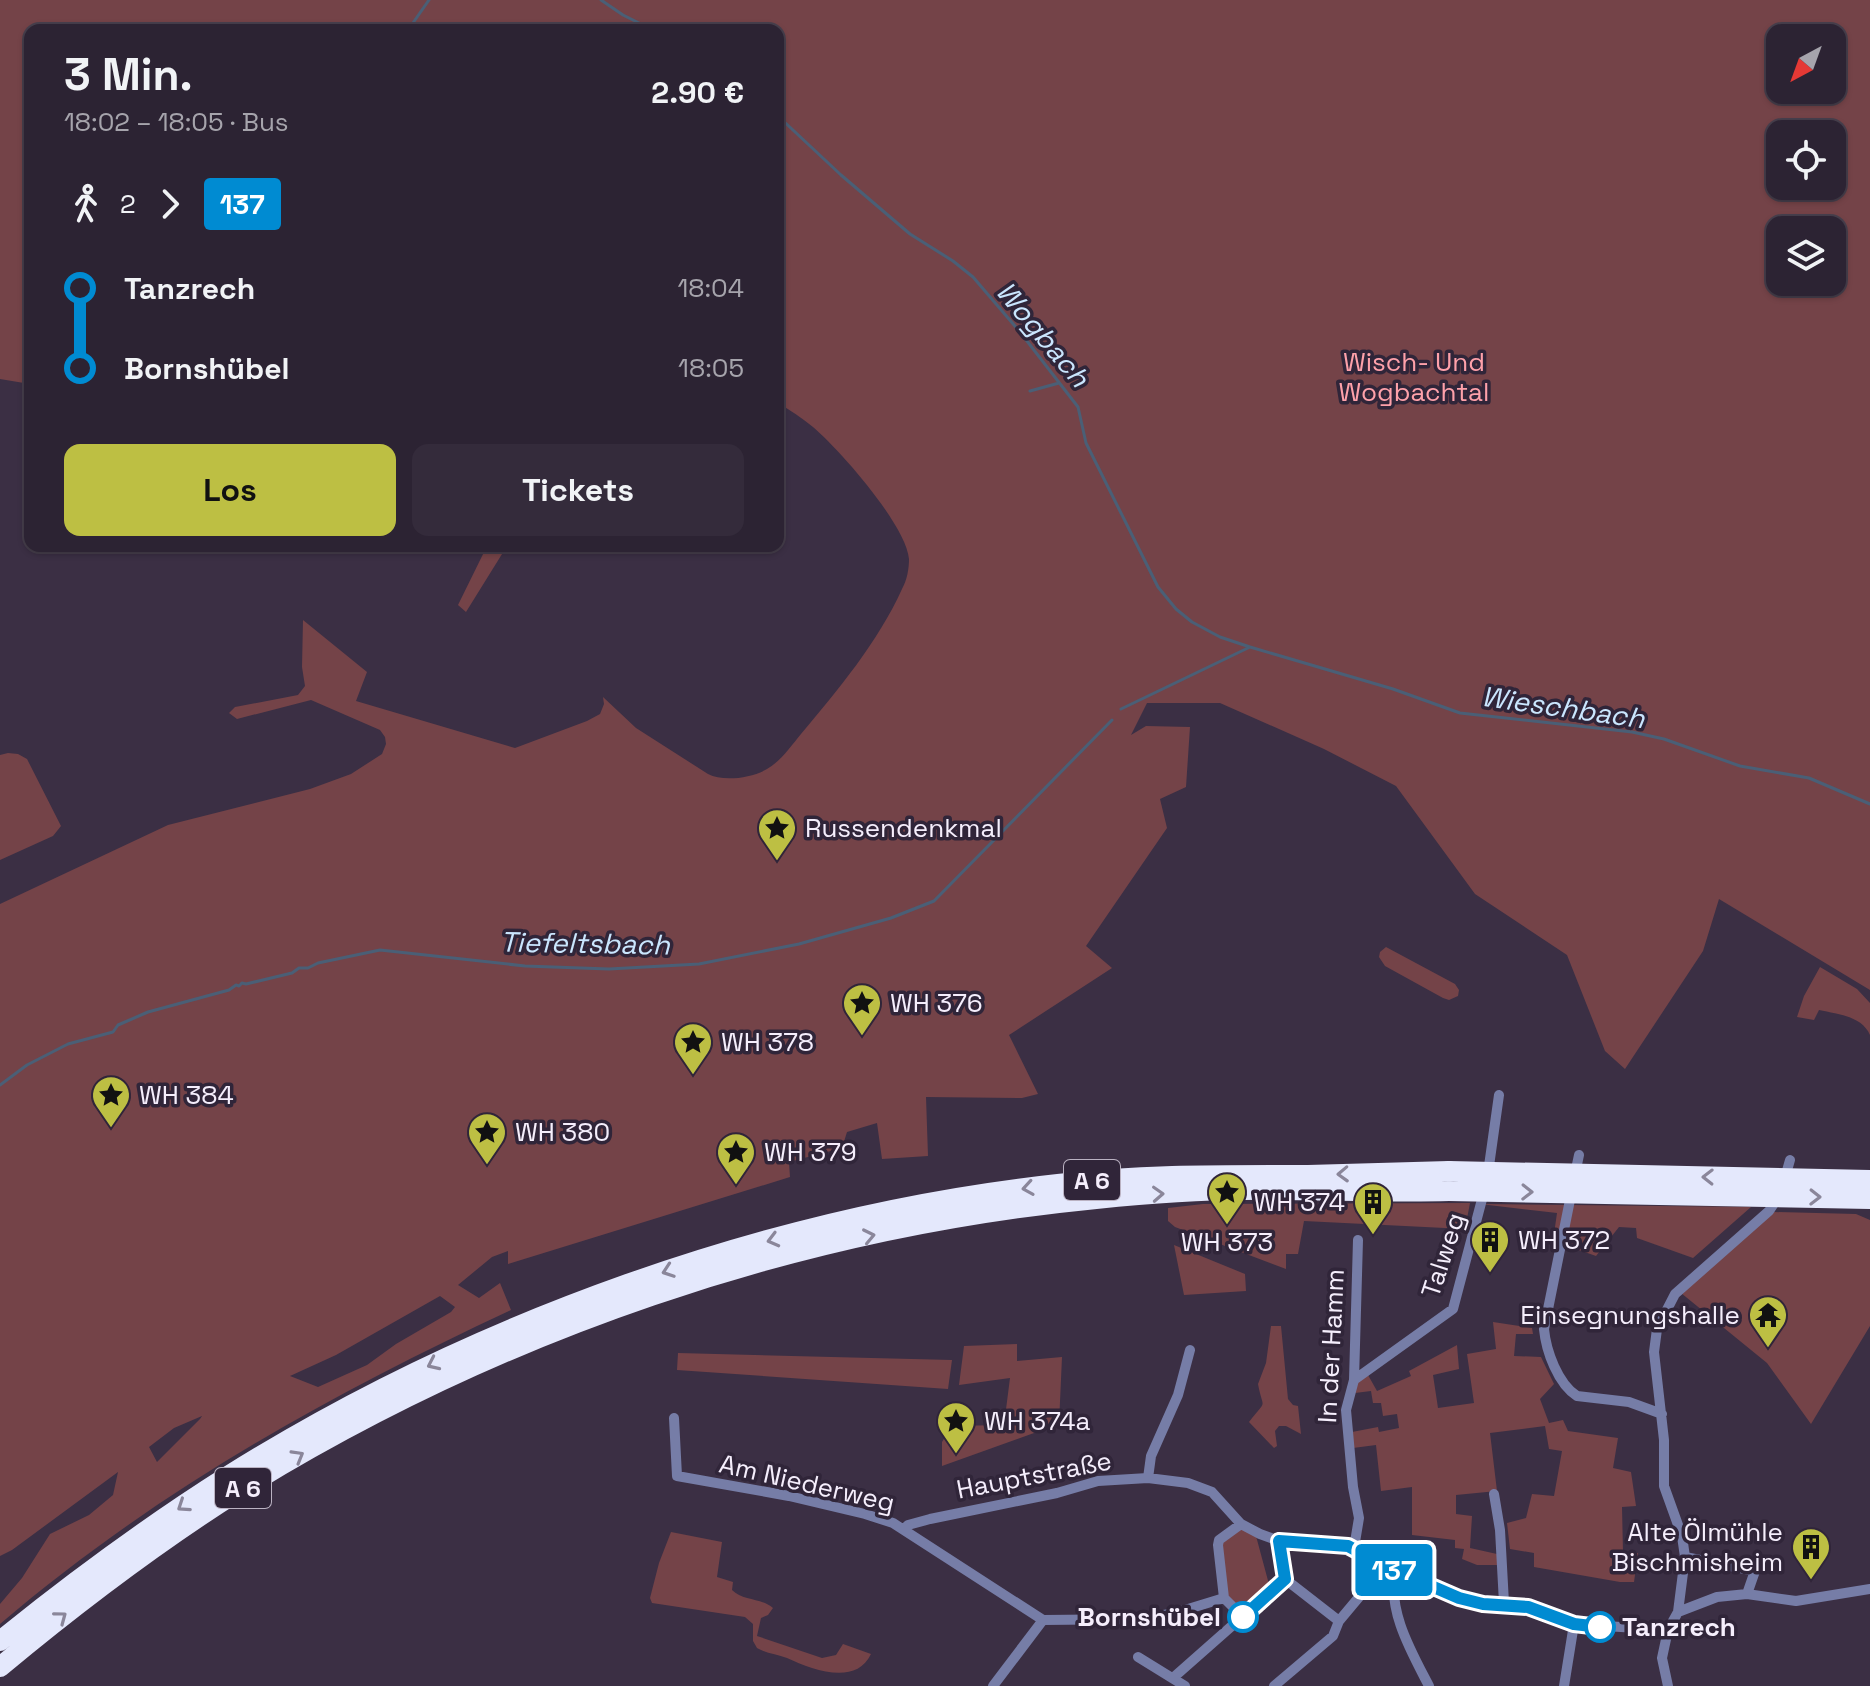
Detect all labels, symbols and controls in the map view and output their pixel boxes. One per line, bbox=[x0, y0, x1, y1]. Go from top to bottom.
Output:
north arrow bbox=[1766, 24, 1846, 104]
map controls bbox=[1766, 24, 1846, 296]
text: 3 Min. bbox=[64, 47, 193, 103]
text: 2.90 € bbox=[651, 73, 744, 112]
text: 18:02 – 18:05 · Bus bbox=[64, 105, 289, 139]
button: locate bbox=[1766, 120, 1846, 200]
icon: walk bbox=[64, 182, 108, 226]
icon: forward bbox=[148, 182, 192, 226]
text: 137 bbox=[220, 186, 265, 222]
text: 2 bbox=[120, 187, 136, 221]
button: layers bbox=[1766, 216, 1846, 296]
text: Tanzrech bbox=[124, 269, 255, 308]
text: 18:04 bbox=[677, 271, 744, 305]
water label: Wogbach bbox=[988, 274, 1098, 395]
park label: Wisch- Und Wogbachtal bbox=[1339, 345, 1489, 409]
text: Bornshübel bbox=[124, 349, 290, 388]
text: 18:05 bbox=[678, 351, 744, 385]
button: Los bbox=[64, 444, 396, 536]
button: Tickets bbox=[412, 444, 744, 536]
water label: Wieschbach bbox=[1479, 678, 1648, 736]
place icon: Russendenkmal bbox=[756, 807, 798, 862]
place label: Russendenkmal bbox=[805, 811, 1002, 845]
water label: Tiefeltsbach bbox=[500, 924, 671, 962]
place icon: WH 376 bbox=[841, 982, 883, 1037]
place label: WH 376 bbox=[890, 986, 983, 1020]
place icon: WH 378 bbox=[672, 1021, 714, 1076]
place label: WH 378 bbox=[721, 1025, 814, 1059]
place icon: WH 384 bbox=[90, 1074, 132, 1129]
place label: WH 384 bbox=[139, 1078, 234, 1112]
place icon: WH 380 bbox=[466, 1111, 508, 1166]
place label: WH 380 bbox=[515, 1115, 610, 1149]
place icon: WH 379 bbox=[715, 1131, 757, 1186]
place label: WH 379 bbox=[764, 1135, 857, 1169]
road number: A 6 bbox=[1064, 1160, 1120, 1200]
one-way arrow bbox=[1336, 1165, 1349, 1182]
one-way arrow bbox=[1701, 1168, 1714, 1186]
place icon: WH 373 bbox=[1206, 1171, 1248, 1226]
one-way arrow bbox=[1021, 1179, 1035, 1196]
building icon: WH 374 bbox=[1352, 1181, 1394, 1236]
one-way arrow bbox=[1521, 1183, 1534, 1201]
place label: WH 374 bbox=[1253, 1185, 1345, 1219]
one-way arrow bbox=[1152, 1186, 1165, 1203]
one-way arrow bbox=[1809, 1189, 1822, 1206]
street label: Talweg bbox=[1413, 1208, 1473, 1302]
building icon: WH 372 bbox=[1469, 1219, 1511, 1274]
place label: WH 372 bbox=[1518, 1223, 1610, 1257]
place label: WH 373 bbox=[1181, 1225, 1273, 1259]
one-way arrow bbox=[862, 1228, 876, 1245]
one-way arrow bbox=[767, 1230, 781, 1247]
one-way arrow bbox=[662, 1261, 676, 1277]
street label: In der Hamm bbox=[1310, 1268, 1352, 1424]
temple icon: Einsegnungshalle bbox=[1747, 1294, 1789, 1349]
place label: Einsegnungshalle bbox=[1520, 1298, 1740, 1332]
one-way arrow bbox=[427, 1354, 442, 1370]
place icon: WH 374a bbox=[935, 1400, 977, 1455]
place label: WH 374a bbox=[984, 1404, 1091, 1438]
street label: Hauptstraße bbox=[954, 1443, 1114, 1507]
street label: Am Niederweg bbox=[716, 1446, 898, 1520]
one-way arrow bbox=[290, 1450, 305, 1465]
road number: A 6 bbox=[215, 1468, 271, 1508]
one-way arrow bbox=[178, 1496, 192, 1511]
place label: Alte Ölmühle Bischmisheim bbox=[1612, 1515, 1783, 1579]
building icon: Alte Ölmühle Bischmisheim bbox=[1790, 1526, 1832, 1581]
line badge: 137 bbox=[1348, 1544, 1440, 1596]
text: 137 bbox=[1371, 1552, 1417, 1588]
place label: Bornshübel bbox=[1078, 1600, 1221, 1634]
marker: Bornshübel bbox=[1228, 1602, 1258, 1632]
place label: Tanzrech bbox=[1622, 1610, 1736, 1644]
marker: Tanzrech bbox=[1585, 1612, 1615, 1642]
one-way arrow bbox=[52, 1613, 66, 1627]

